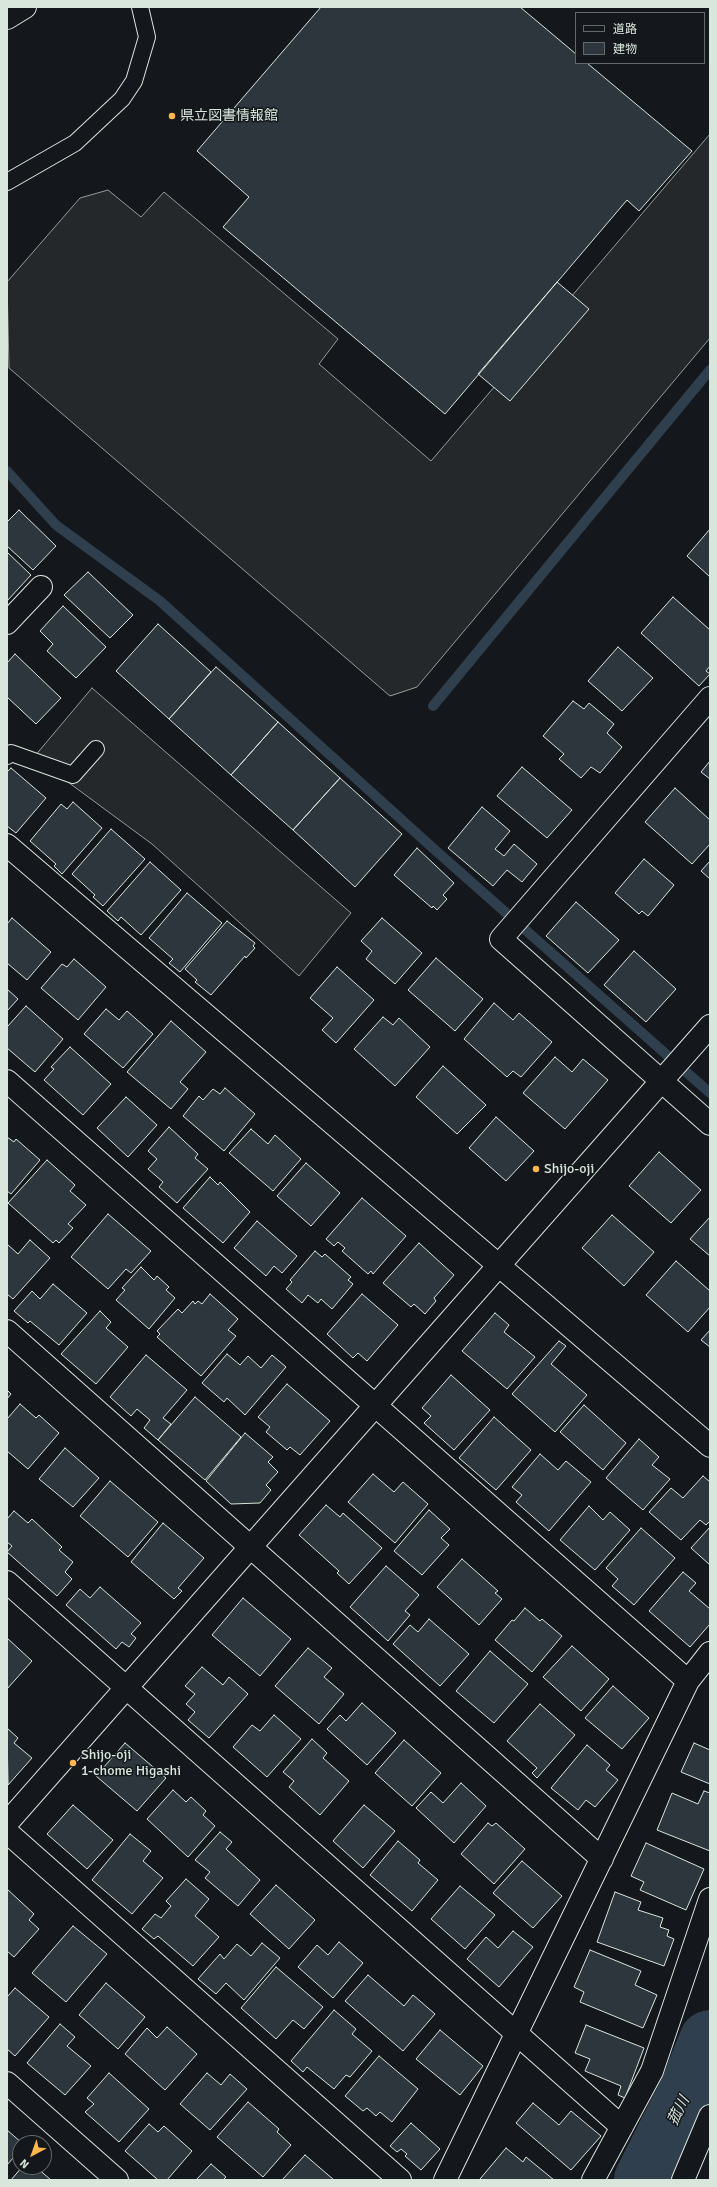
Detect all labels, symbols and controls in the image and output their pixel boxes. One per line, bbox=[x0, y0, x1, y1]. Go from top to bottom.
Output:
legend bbox=[575, 12, 705, 64]
text: 道路 bbox=[613, 22, 637, 37]
text: 建物 bbox=[613, 42, 637, 57]
place label: 県立図書情報館 bbox=[180, 108, 278, 124]
marker: 県立図書情報館 bbox=[167, 111, 177, 121]
place label: Shijo-oji bbox=[544, 1161, 594, 1177]
marker: Shijo-oji bbox=[531, 1164, 541, 1174]
place label: Shijo-oji 1-chome Higashi bbox=[81, 1747, 181, 1780]
marker: Shijo-oji 1-chome Higashi bbox=[68, 1758, 78, 1768]
water label: 菰川 bbox=[664, 2094, 694, 2128]
north arrow bbox=[12, 2135, 52, 2175]
text: N bbox=[17, 2156, 32, 2171]

